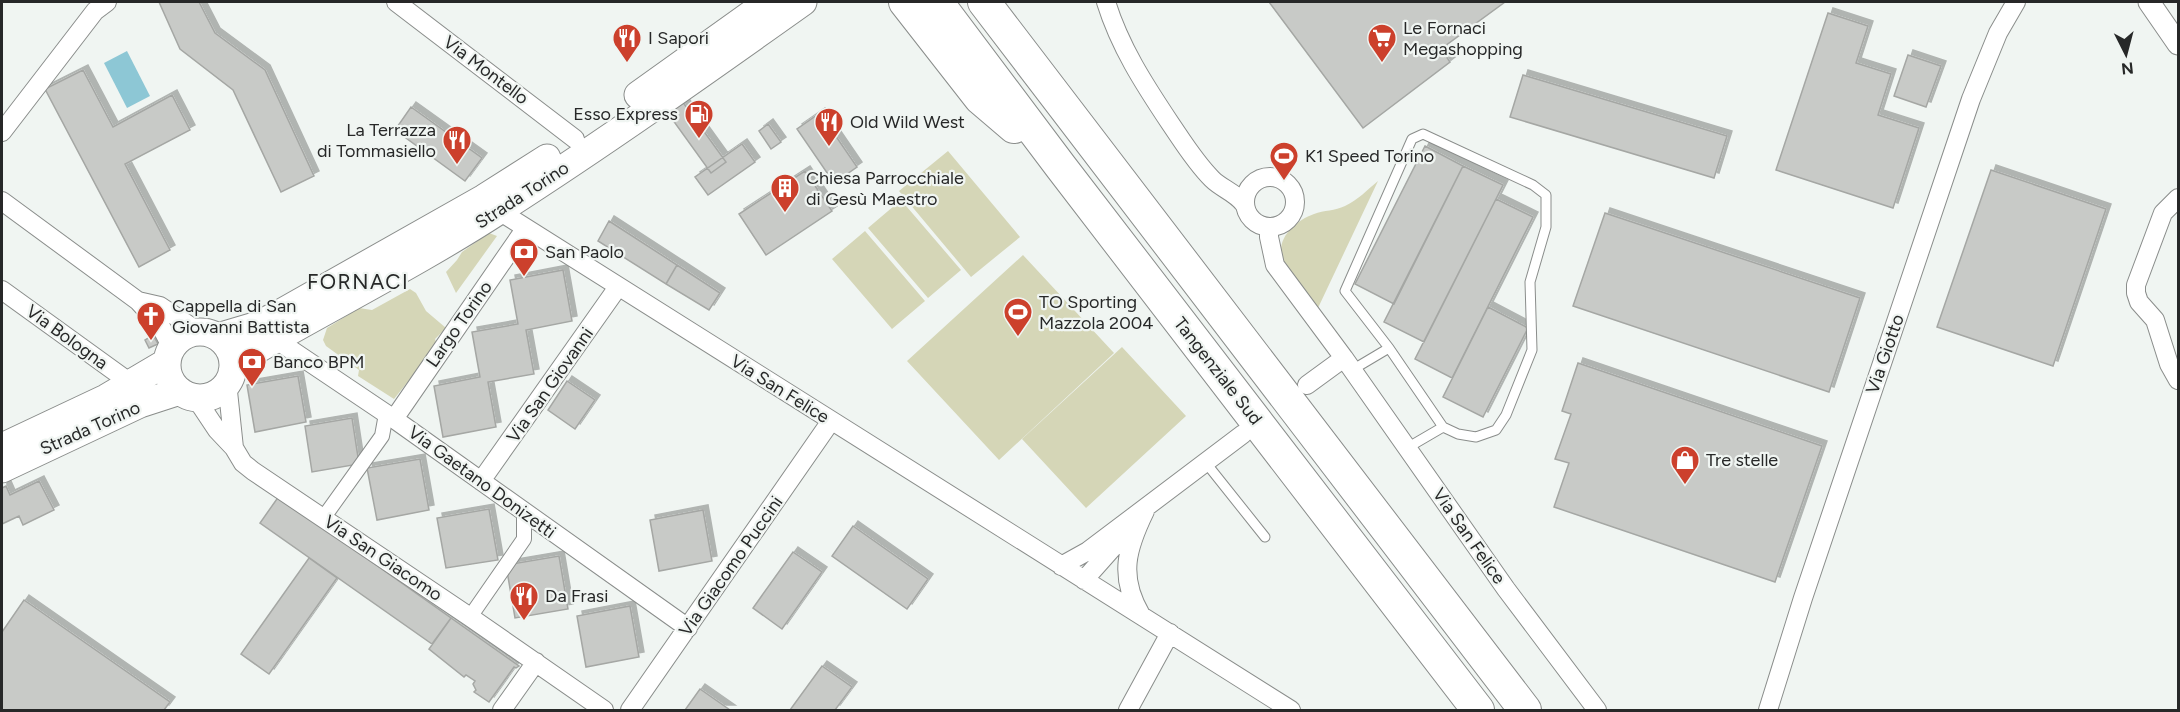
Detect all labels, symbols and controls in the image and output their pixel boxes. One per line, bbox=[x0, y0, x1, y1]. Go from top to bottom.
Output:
place label: Le Fornaci Megashopping bbox=[1403, 17, 1523, 60]
restaurant icon: I Sapori bbox=[611, 22, 643, 64]
supermarket icon: Le Fornaci Megashopping bbox=[1366, 22, 1398, 64]
north arrow bbox=[2096, 24, 2156, 84]
place label: I Sapori bbox=[648, 27, 709, 49]
street label: Via Montello bbox=[439, 31, 533, 109]
text: N bbox=[2120, 58, 2135, 79]
fuel station icon: Esso Express bbox=[683, 98, 715, 140]
place label: Esso Express bbox=[573, 103, 678, 125]
restaurant icon: Old Wild West bbox=[813, 106, 845, 148]
place label: Old Wild West bbox=[850, 111, 965, 133]
place label: La Terrazza di Tommasiello bbox=[317, 119, 436, 162]
restaurant icon: La Terrazza di Tommasiello bbox=[441, 124, 473, 166]
sports icon: K1 Speed Torino bbox=[1268, 140, 1300, 182]
place label: K1 Speed Torino bbox=[1305, 145, 1434, 167]
street label: Strada Torino bbox=[471, 157, 573, 233]
place label: Chiesa Parrocchiale di Gesù Maestro bbox=[806, 167, 964, 210]
building icon: Chiesa Parrocchiale di Gesù Maestro bbox=[769, 172, 801, 214]
bank icon: San Paolo bbox=[508, 236, 540, 278]
place label: San Paolo bbox=[545, 241, 624, 263]
district label: FORNACI bbox=[307, 269, 409, 294]
street label: Largo Torino bbox=[421, 277, 497, 371]
place label: TO Sporting Mazzola 2004 bbox=[1039, 291, 1153, 334]
place label: Cappella di San Giovanni Battista bbox=[172, 295, 309, 338]
sports icon: TO Sporting Mazzola 2004 bbox=[1002, 296, 1034, 338]
street label: Via Bologna bbox=[22, 300, 112, 374]
church icon: Cappella di San Giovanni Battista bbox=[135, 300, 167, 342]
street label: Via Giotto bbox=[1861, 311, 1909, 397]
street label: Tangenziale Sud bbox=[1169, 313, 1267, 429]
street label: Via San Giovanni bbox=[502, 323, 598, 447]
bank icon: Banco BPM bbox=[236, 346, 268, 388]
street label: Via San Felice bbox=[727, 350, 834, 428]
place label: Banco BPM bbox=[273, 351, 365, 373]
street label: Strada Torino bbox=[37, 396, 143, 460]
street label: Via Gaetano Donizetti bbox=[404, 421, 560, 543]
shop icon: Tre stelle bbox=[1669, 444, 1701, 486]
place label: Tre stelle bbox=[1706, 449, 1778, 471]
street label: Via San Felice bbox=[1428, 484, 1510, 588]
street label: Via Giacomo Puccini bbox=[674, 492, 788, 640]
street label: Via San Giacomo bbox=[320, 510, 446, 606]
restaurant icon: Da Frasi bbox=[508, 580, 540, 622]
place label: Da Frasi bbox=[545, 585, 608, 607]

